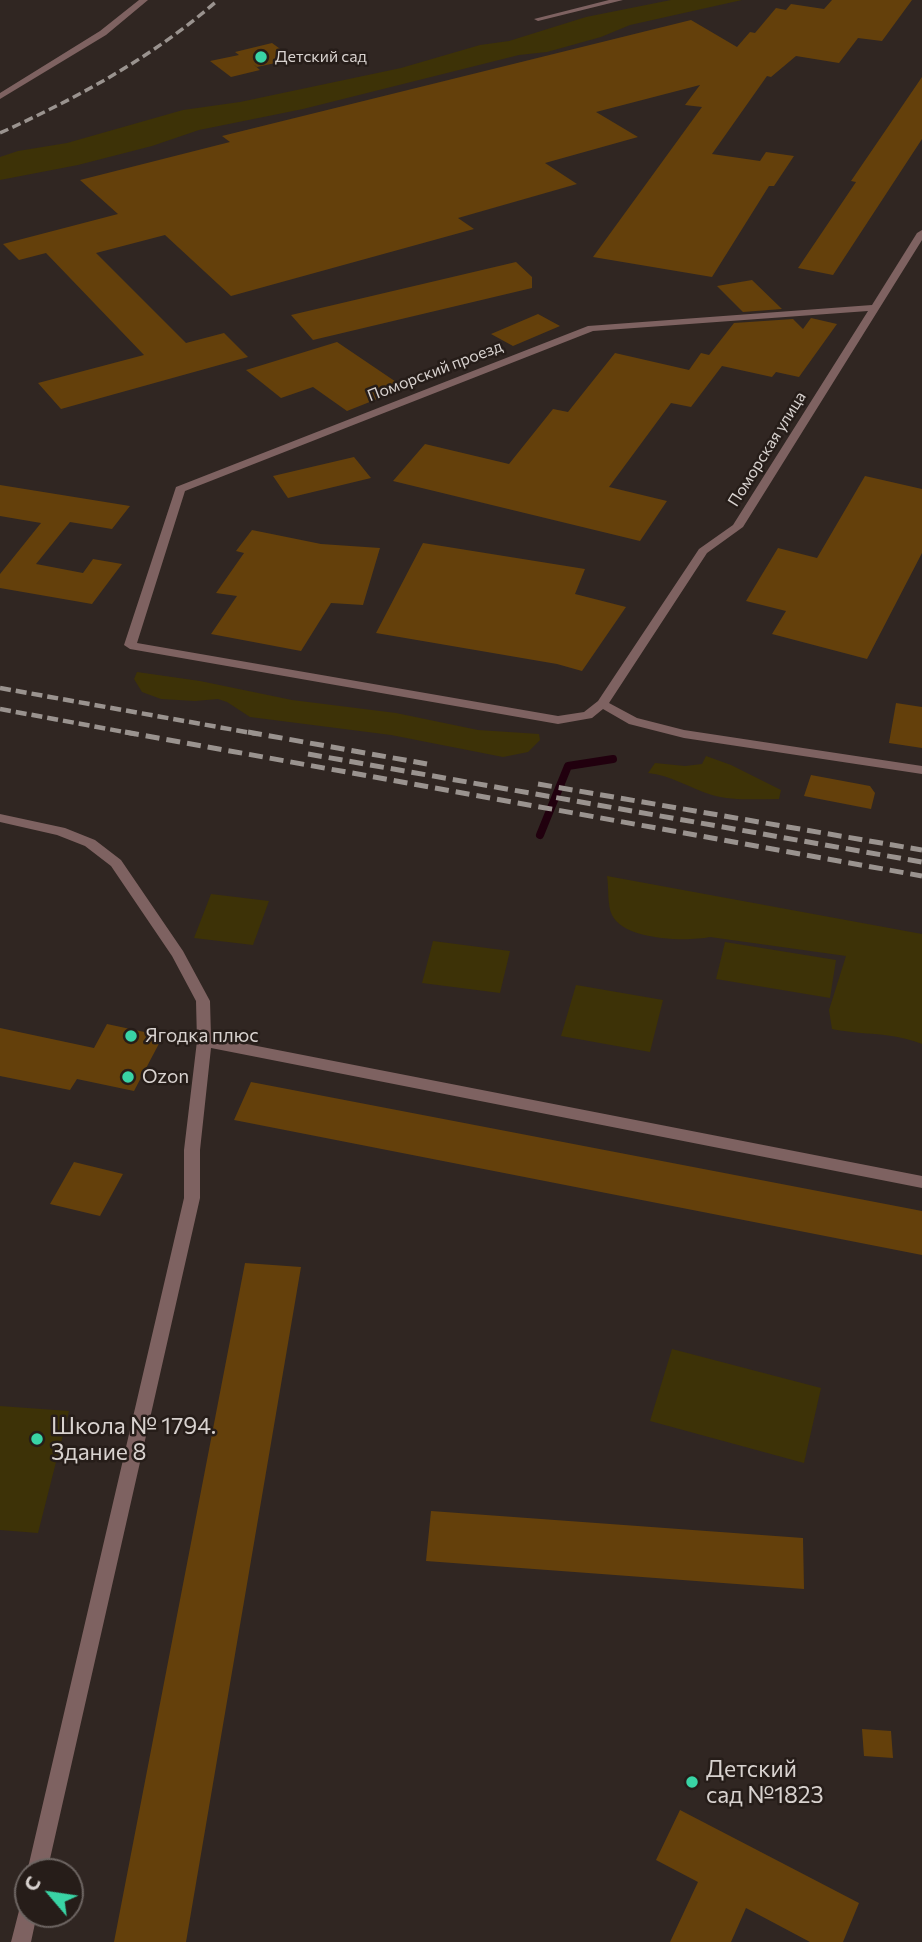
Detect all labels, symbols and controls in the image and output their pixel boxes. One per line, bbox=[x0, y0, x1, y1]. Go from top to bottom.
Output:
place label: Детский сад bbox=[275, 47, 367, 67]
marker: Детский сад bbox=[253, 49, 269, 65]
street label: Поморский проезд bbox=[365, 336, 505, 406]
street label: Поморская улица bbox=[724, 388, 810, 510]
place label: Ягодка плюс bbox=[145, 1025, 259, 1047]
marker: Ягодка плюс bbox=[123, 1028, 139, 1044]
place label: Ozon bbox=[142, 1066, 189, 1088]
marker: Ozon bbox=[120, 1069, 136, 1085]
place label: Школа № 1794. Здание 8 bbox=[51, 1412, 216, 1466]
marker: Школа № 1794. Здание 8 bbox=[29, 1431, 45, 1447]
place label: Детский сад №1823 bbox=[706, 1755, 824, 1809]
marker: Детский сад №1823 bbox=[684, 1774, 700, 1790]
north arrow bbox=[14, 1858, 84, 1928]
text: С bbox=[19, 1872, 45, 1895]

